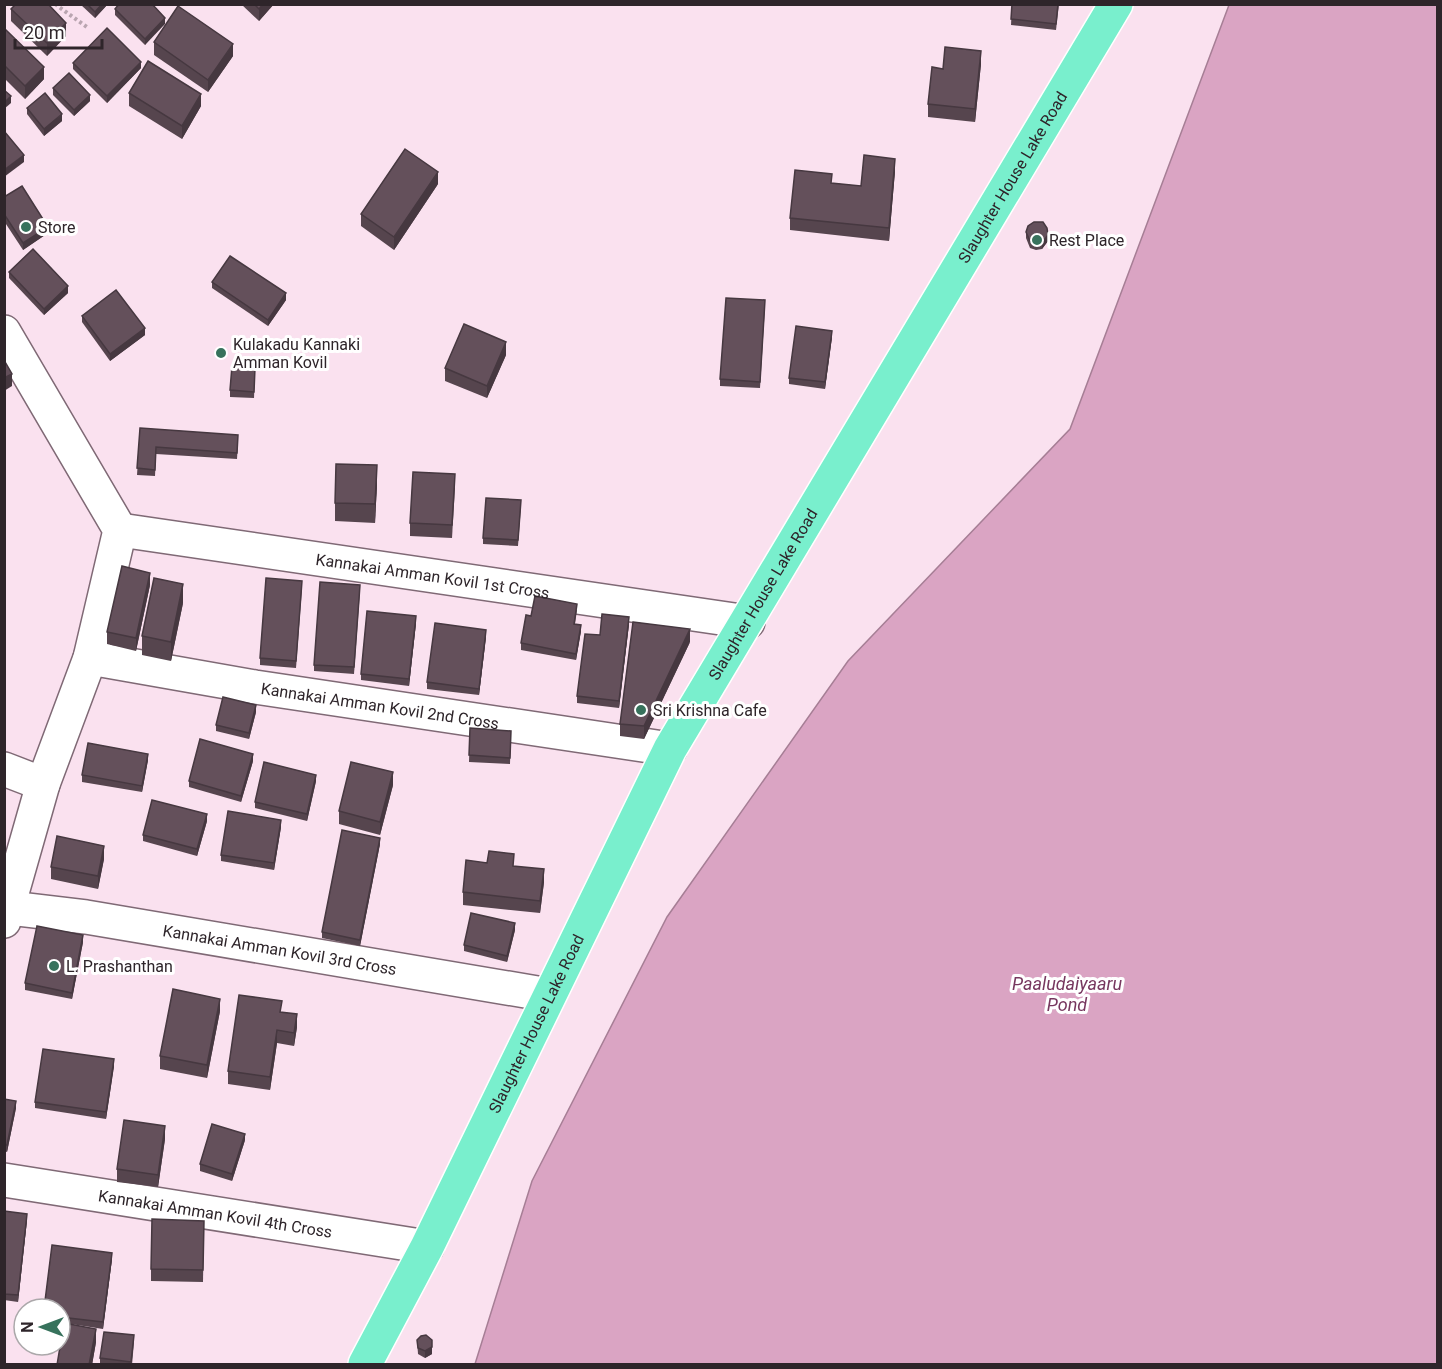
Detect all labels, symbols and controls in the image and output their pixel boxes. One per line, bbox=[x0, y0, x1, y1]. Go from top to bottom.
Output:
scale bar bbox=[15, 12, 102, 50]
text: 20 m bbox=[24, 22, 64, 43]
street label: Slaughter House Lake Road bbox=[954, 88, 1071, 267]
place label: Store bbox=[38, 218, 75, 237]
marker: Store bbox=[19, 220, 33, 234]
place label: Rest Place bbox=[1049, 231, 1124, 250]
marker: Rest Place bbox=[1030, 233, 1044, 247]
place label: Kulakadu Kannaki Amman Kovil bbox=[233, 335, 360, 372]
marker: Kulakadu Kannaki Amman Kovil bbox=[214, 346, 228, 360]
street label: Slaughter House Lake Road bbox=[705, 505, 822, 684]
street label: Kannakai Amman Kovil 1st Cross bbox=[314, 550, 551, 603]
street label: Kannakai Amman Kovil 2nd Cross bbox=[260, 679, 500, 733]
place label: Sri Krishna Cafe bbox=[653, 701, 767, 720]
marker: Sri Krishna Cafe bbox=[634, 703, 648, 717]
street label: Kannakai Amman Kovil 3rd Cross bbox=[161, 921, 398, 979]
street label: Slaughter House Lake Road bbox=[485, 931, 588, 1116]
place label: L. Prashanthan bbox=[66, 957, 173, 976]
marker: L. Prashanthan bbox=[47, 959, 61, 973]
water label: Paaludaiyaaru Pond bbox=[1012, 973, 1122, 1015]
street label: Kannakai Amman Kovil 4th Cross bbox=[97, 1186, 334, 1242]
north arrow bbox=[12, 1297, 72, 1357]
text: N bbox=[18, 1321, 37, 1333]

